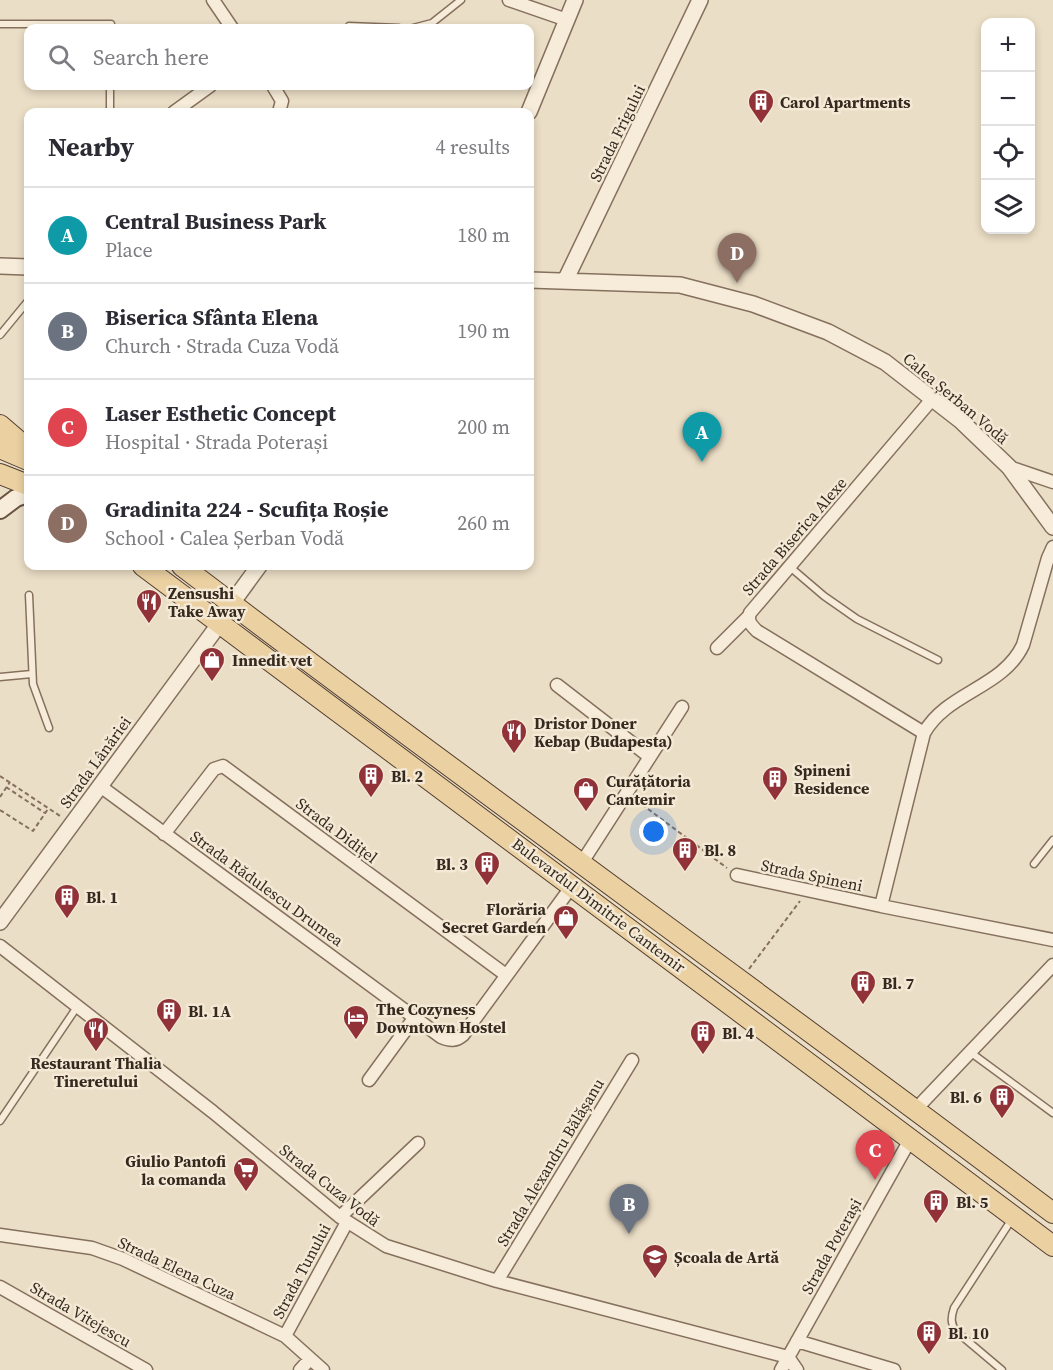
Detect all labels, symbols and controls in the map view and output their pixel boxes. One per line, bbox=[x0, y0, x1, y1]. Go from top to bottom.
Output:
map controls bbox=[981, 18, 1035, 234]
button: + bbox=[981, 18, 1035, 72]
search box bbox=[24, 24, 534, 90]
icon: search bbox=[45, 41, 78, 74]
text: Search here bbox=[93, 42, 209, 72]
button: − bbox=[981, 72, 1035, 126]
street label: Strada Frigului bbox=[584, 81, 650, 185]
building icon: Carol Apartments bbox=[746, 87, 776, 125]
place label: Carol Apartments bbox=[780, 91, 911, 113]
button: locate bbox=[981, 126, 1035, 180]
text: Nearby bbox=[48, 129, 134, 165]
text: 4 results bbox=[435, 133, 510, 161]
button: layers bbox=[981, 180, 1035, 234]
text: Central Business Park bbox=[105, 206, 326, 236]
text: A bbox=[61, 221, 74, 249]
text: 180 m bbox=[457, 221, 510, 249]
pin: D bbox=[718, 234, 756, 283]
text: Place bbox=[105, 236, 153, 264]
text: Biserica Sfânta Elena bbox=[105, 302, 318, 332]
text: B bbox=[61, 317, 74, 345]
text: 190 m bbox=[457, 317, 510, 345]
text: Church · Strada Cuza Vodă bbox=[105, 332, 339, 360]
street label: Calea Șerban Vodă bbox=[899, 347, 1014, 449]
text: Laser Esthetic Concept bbox=[105, 398, 336, 428]
pin: A bbox=[682, 412, 722, 462]
text: C bbox=[61, 413, 74, 441]
text: 200 m bbox=[457, 413, 510, 441]
text: Hospital · Strada Poterași bbox=[105, 428, 328, 456]
street label: Strada Biserica Alexe bbox=[737, 472, 851, 600]
text: Gradinita 224 - Scufița Roșie bbox=[105, 494, 389, 524]
text: D bbox=[60, 509, 75, 537]
text: 260 m bbox=[457, 509, 510, 537]
text: School · Calea Șerban Vodă bbox=[105, 524, 344, 552]
place label: Zensushi Take Away bbox=[168, 582, 246, 622]
restaurant icon: Zensushi Take Away bbox=[134, 587, 164, 625]
shop icon: Innedit vet bbox=[197, 645, 227, 683]
place label: Innedit vet bbox=[232, 649, 312, 671]
street label: Strada Lânăriei bbox=[54, 711, 136, 812]
place label: Dristor Doner Kebap (Budapesta) bbox=[534, 712, 673, 752]
restaurant icon: Dristor Doner Kebap (Budapesta) bbox=[499, 717, 529, 755]
place label: Spineni Residence bbox=[794, 759, 869, 799]
building icon: Bl. 2 bbox=[356, 761, 386, 799]
building icon: Spineni Residence bbox=[760, 764, 790, 802]
place label: Bl. 2 bbox=[391, 765, 424, 787]
place label: Curățătoria Cantemir bbox=[606, 770, 691, 810]
shop icon: Curățătoria Cantemir bbox=[571, 775, 601, 813]
street label: Strada Didițel bbox=[292, 792, 382, 868]
your location bbox=[639, 817, 668, 846]
street label: Strada Rădulescu Drumea bbox=[186, 825, 349, 952]
street label: Bulevardul Dimitrie Cantemir bbox=[508, 832, 690, 978]
building icon: Bl. 8 bbox=[670, 835, 700, 873]
place label: Bl. 8 bbox=[704, 839, 736, 861]
building icon: Bl. 3 bbox=[472, 849, 502, 887]
place label: Bl. 3 bbox=[436, 853, 468, 875]
street label: Strada Spineni bbox=[759, 854, 865, 897]
building icon: Bl. 1 bbox=[52, 882, 82, 920]
place label: Bl. 1 bbox=[86, 886, 118, 908]
place label: Florăria Secret Garden bbox=[442, 898, 547, 938]
shop icon: Florăria Secret Garden bbox=[551, 903, 581, 941]
building icon: Bl. 7 bbox=[848, 968, 878, 1006]
place label: Bl. 7 bbox=[882, 972, 915, 994]
building icon: Bl. 1A bbox=[154, 996, 184, 1034]
place label: The Cozyness Downtown Hostel bbox=[376, 998, 506, 1038]
place label: Bl. 1A bbox=[188, 1000, 231, 1022]
hotel icon: The Cozyness Downtown Hostel bbox=[341, 1003, 371, 1041]
restaurant icon: Restaurant Thalia Tineretului bbox=[81, 1015, 111, 1053]
building icon: Bl. 4 bbox=[688, 1018, 718, 1056]
place label: Bl. 4 bbox=[722, 1022, 755, 1044]
place label: Restaurant Thalia Tineretului bbox=[30, 1052, 162, 1092]
street label: Strada Alexandru Bălășanu bbox=[491, 1074, 609, 1250]
building icon: Bl. 6 bbox=[987, 1082, 1017, 1120]
place label: Bl. 6 bbox=[950, 1086, 982, 1108]
pin: C bbox=[856, 1130, 894, 1180]
street label: Strada Cuza Vodă bbox=[275, 1139, 386, 1232]
place label: Giulio Pantofi la comanda bbox=[125, 1150, 226, 1190]
supermarket icon: Giulio Pantofi la comanda bbox=[231, 1155, 261, 1193]
pin: B bbox=[610, 1184, 648, 1234]
building icon: Bl. 5 bbox=[921, 1187, 951, 1225]
place label: Bl. 5 bbox=[956, 1191, 989, 1213]
street label: Strada Poterași bbox=[796, 1194, 866, 1298]
street label: Strada Tunului bbox=[267, 1219, 335, 1322]
street label: Strada Elena Cuza bbox=[115, 1231, 240, 1305]
school or university icon: Școala de Artă bbox=[640, 1242, 670, 1280]
place label: Școala de Artă bbox=[674, 1246, 779, 1268]
street label: Strada Vitejescu bbox=[26, 1276, 136, 1352]
building icon: Bl. 10 bbox=[914, 1318, 944, 1356]
place label: Bl. 10 bbox=[948, 1322, 989, 1344]

